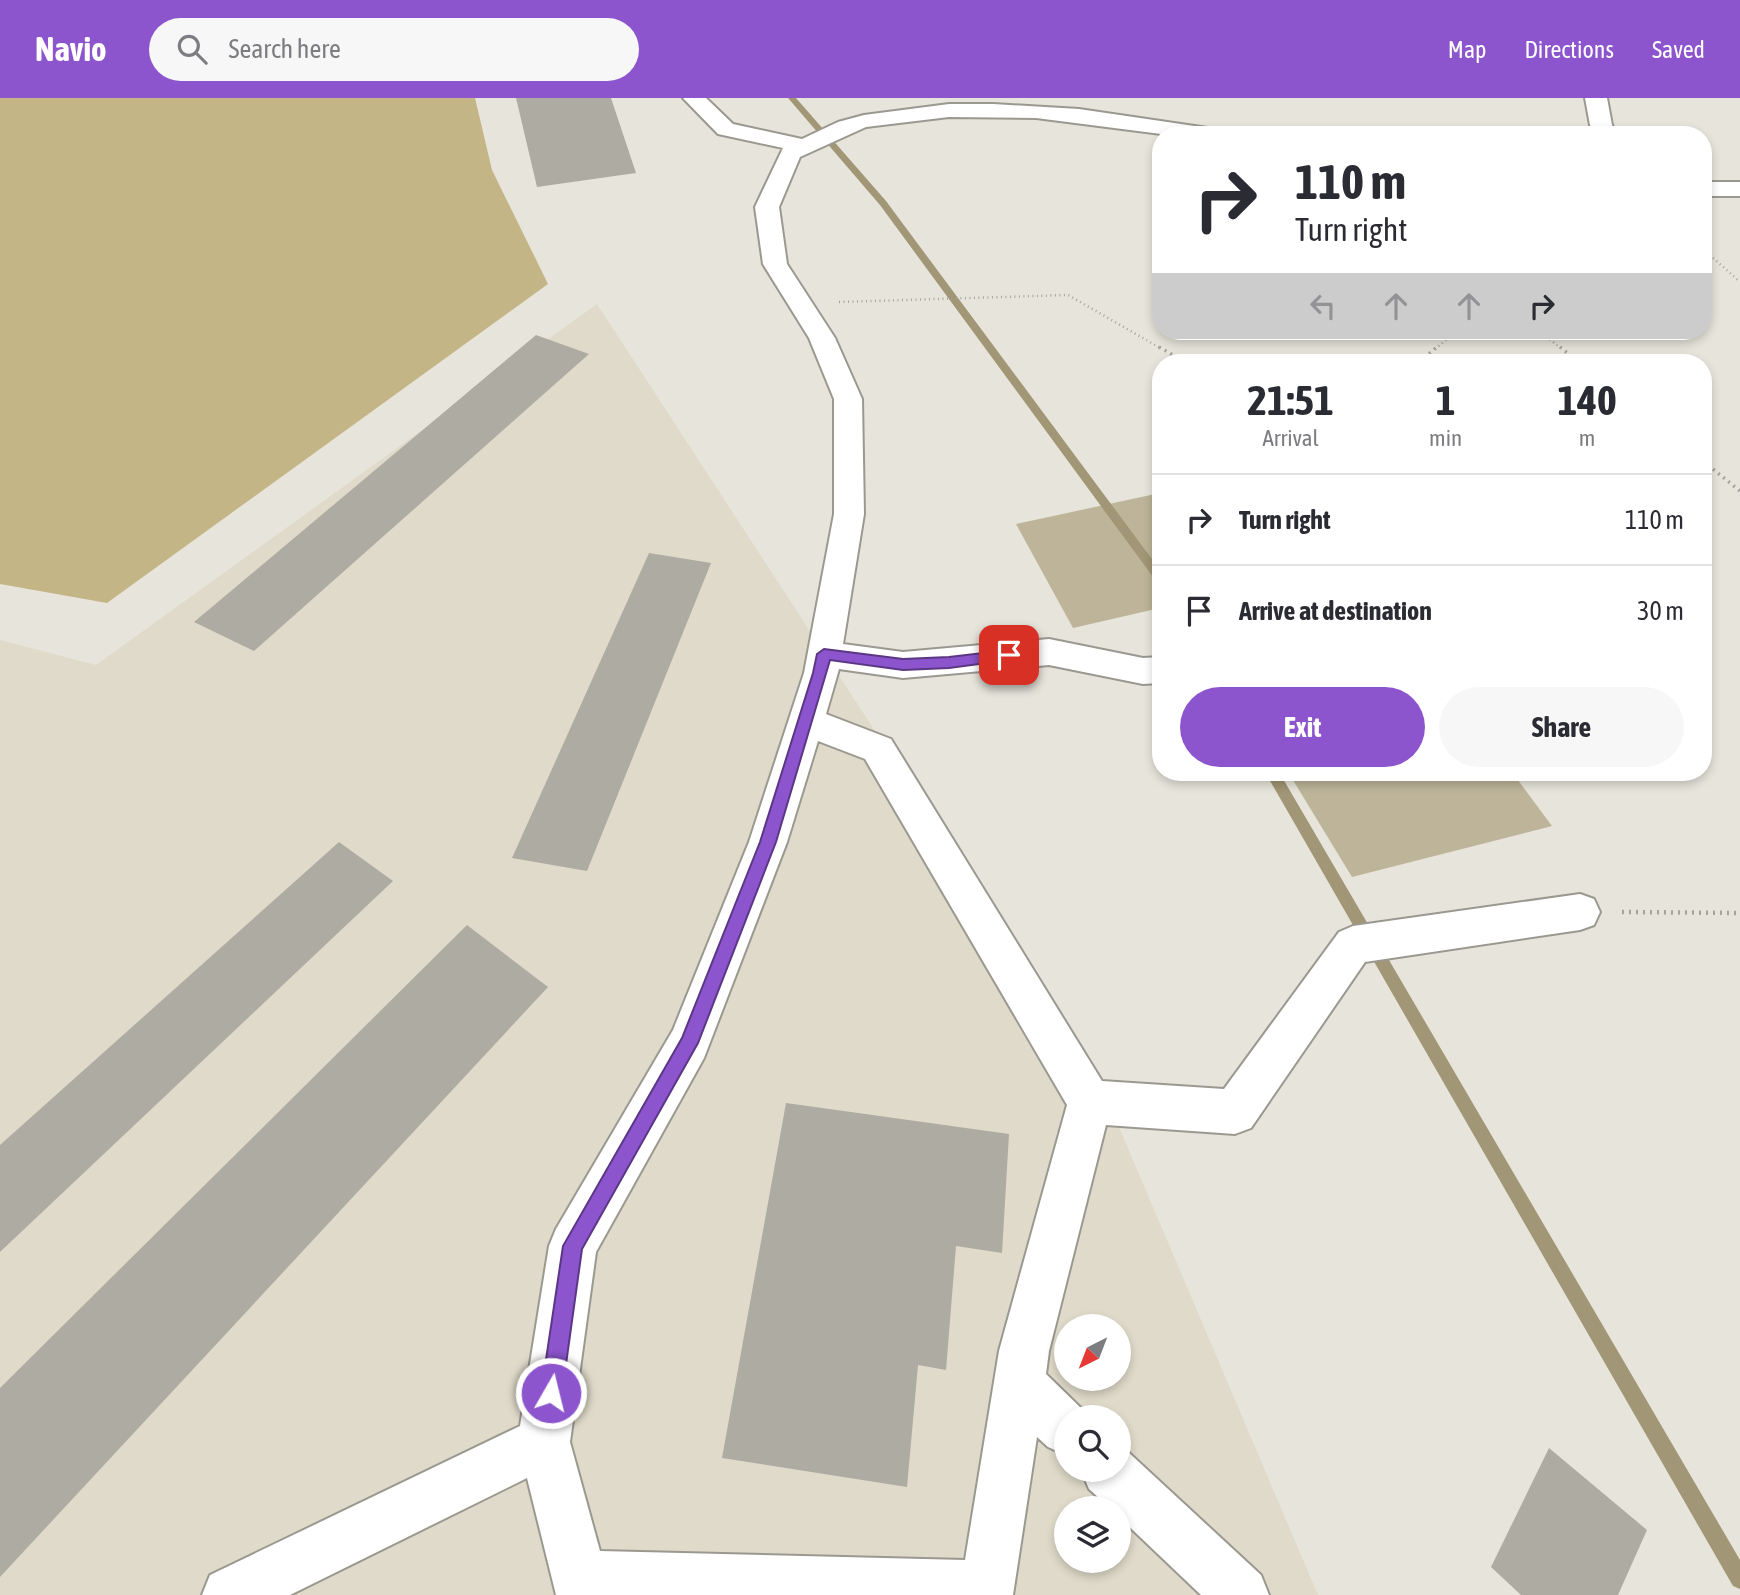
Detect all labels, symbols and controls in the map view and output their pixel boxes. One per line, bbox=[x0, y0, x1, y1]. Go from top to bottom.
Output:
search box bbox=[149, 18, 639, 81]
text: Navio bbox=[35, 30, 107, 68]
icon: search bbox=[173, 30, 211, 68]
text: Search here bbox=[229, 34, 341, 64]
text: Map bbox=[1448, 36, 1486, 63]
text: Directions bbox=[1524, 36, 1614, 63]
text: Saved bbox=[1652, 36, 1705, 63]
text: 110 m bbox=[1295, 153, 1406, 209]
icon: right bbox=[1180, 154, 1271, 245]
text: Turn right bbox=[1295, 211, 1408, 248]
icon: left bbox=[1304, 287, 1342, 325]
icon: ahead bbox=[1377, 287, 1415, 325]
icon: ahead bbox=[1450, 287, 1488, 325]
icon: right bbox=[1523, 287, 1561, 325]
text: 21:51 bbox=[1247, 376, 1334, 424]
text: 1 bbox=[1436, 376, 1455, 424]
text: 140 bbox=[1557, 376, 1617, 424]
text: Arrival bbox=[1262, 425, 1319, 451]
text: min bbox=[1429, 425, 1462, 451]
text: m bbox=[1579, 425, 1595, 451]
icon: right bbox=[1180, 501, 1218, 539]
text: Turn right bbox=[1239, 505, 1330, 535]
text: 110 m bbox=[1625, 505, 1684, 535]
icon: arrive bbox=[1180, 592, 1218, 630]
text: Arrive at destination bbox=[1239, 596, 1432, 626]
text: 30 m bbox=[1637, 596, 1684, 626]
pin bbox=[979, 625, 1039, 685]
icon: arrive bbox=[990, 636, 1028, 674]
button: Exit bbox=[1180, 687, 1425, 767]
button: Share bbox=[1439, 687, 1684, 767]
north arrow bbox=[1054, 1314, 1130, 1391]
map controls bbox=[1054, 1314, 1131, 1573]
position arrow bbox=[514, 1356, 588, 1430]
button: search bbox=[1054, 1405, 1131, 1482]
button: layers bbox=[1054, 1496, 1131, 1573]

